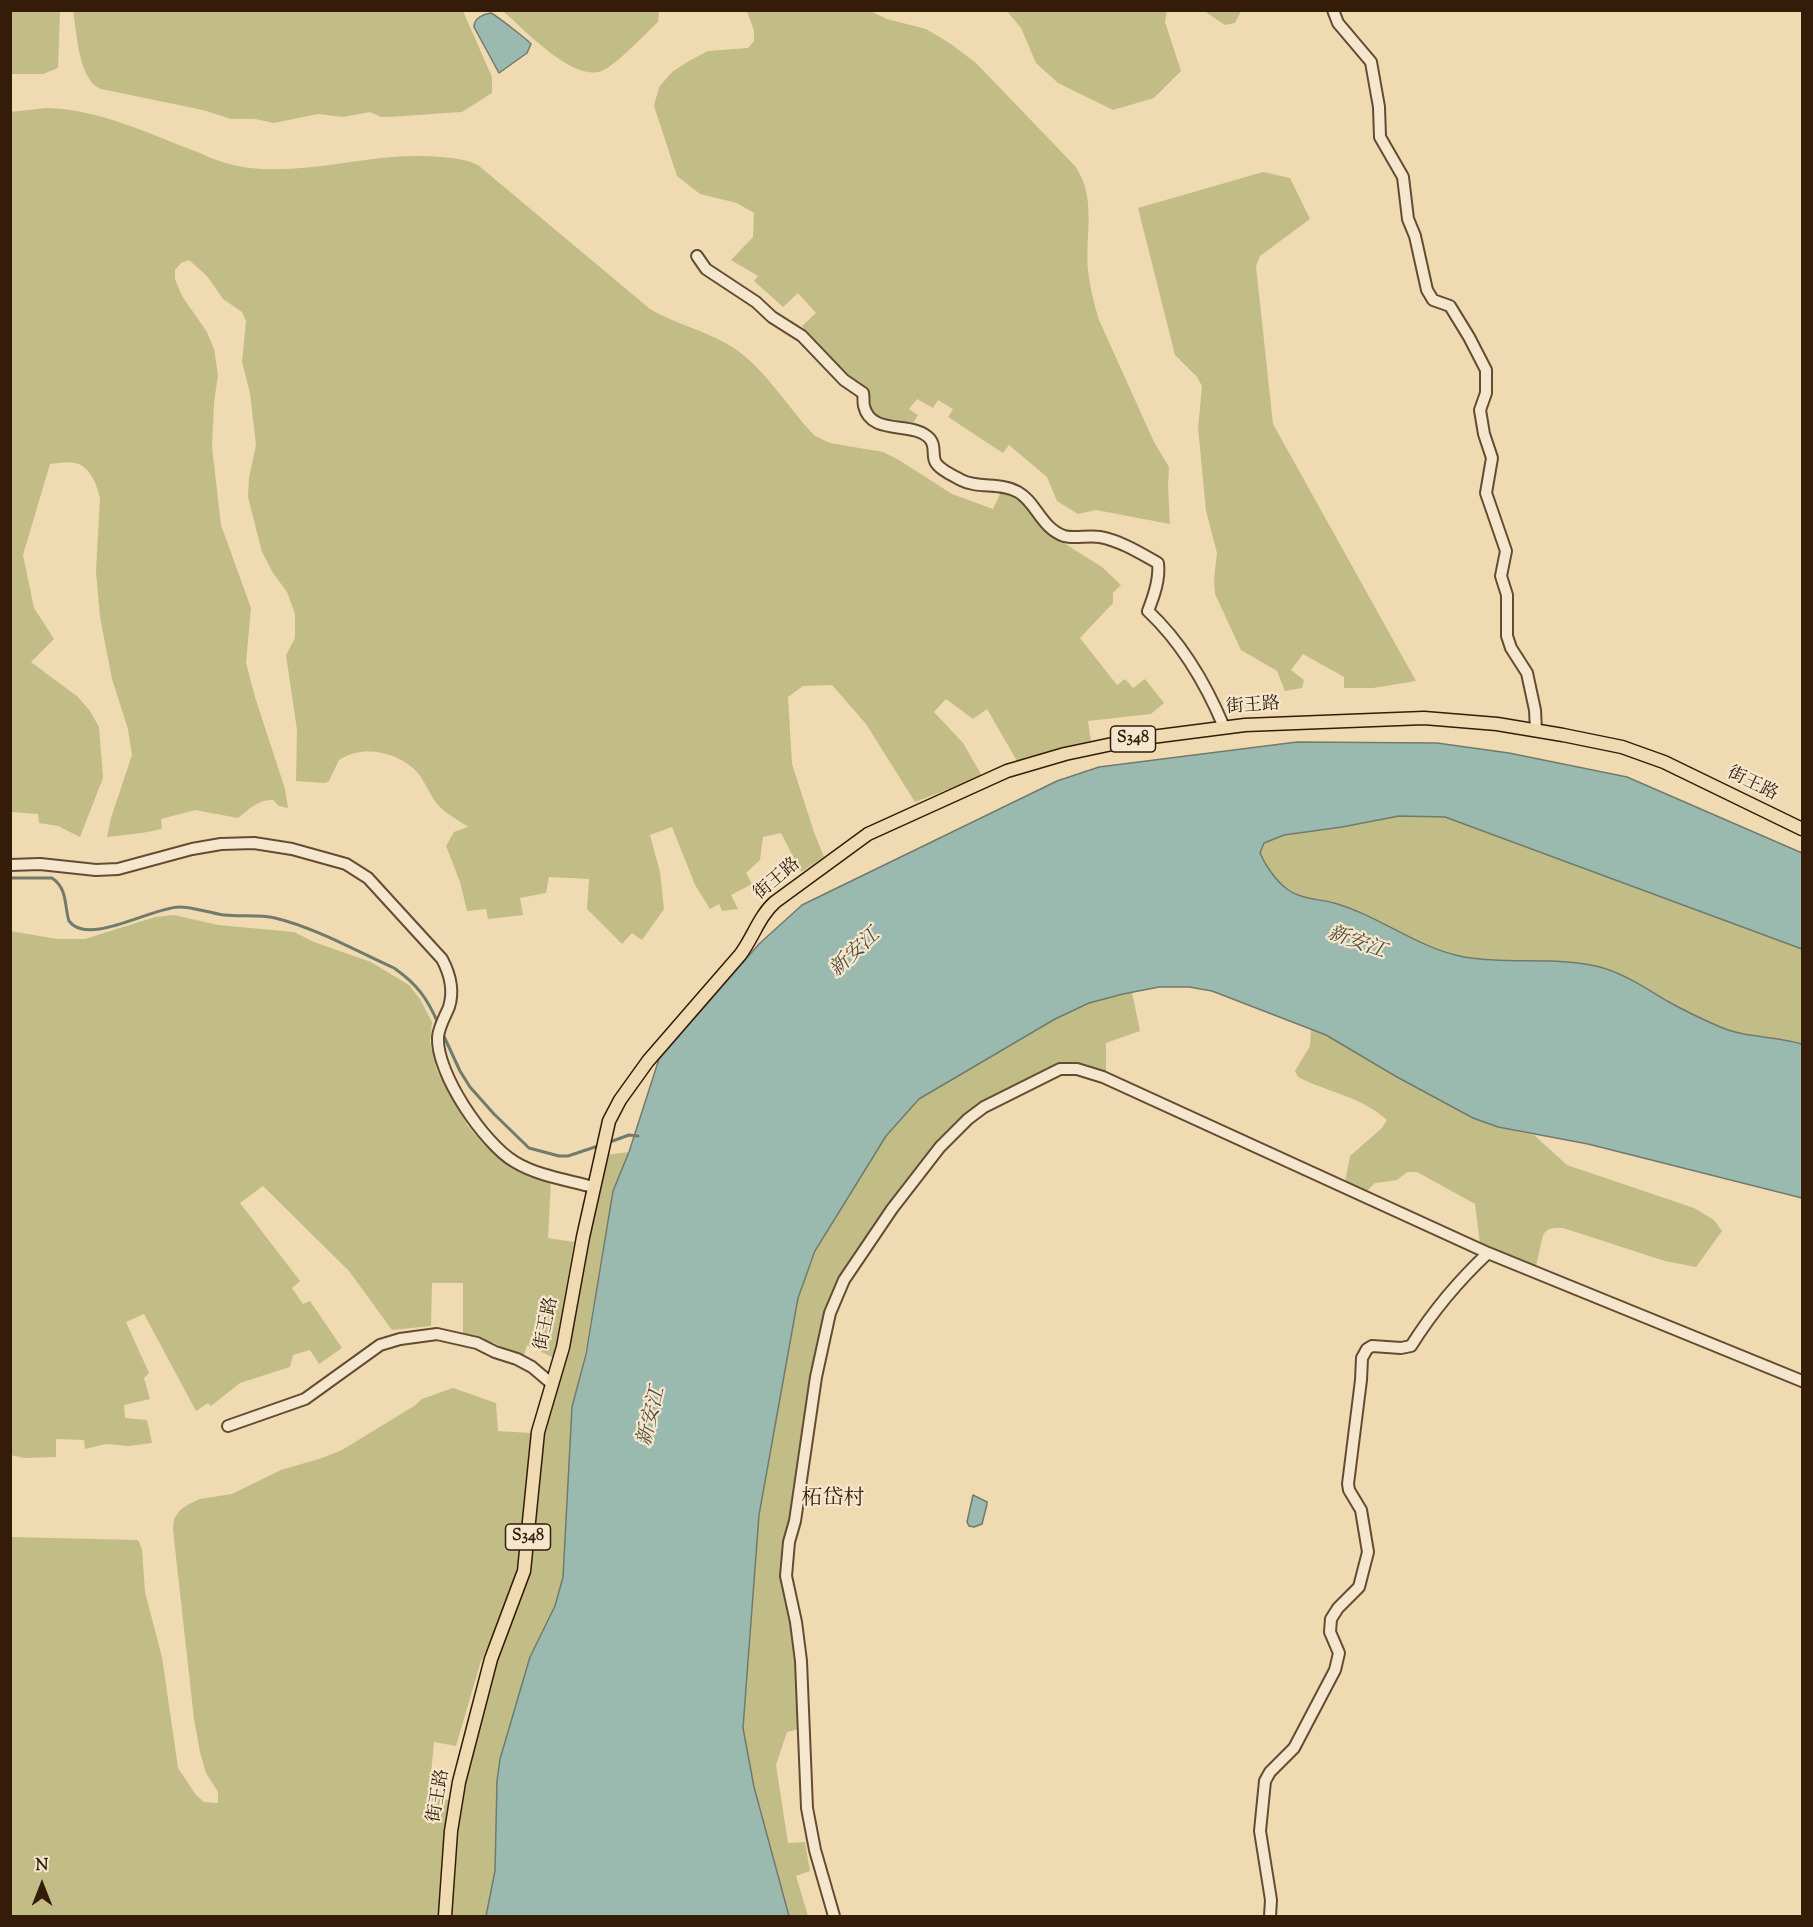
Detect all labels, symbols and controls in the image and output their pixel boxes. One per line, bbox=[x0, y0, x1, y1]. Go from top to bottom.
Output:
street label: 街王路 bbox=[1225, 694, 1281, 720]
road number: S348 bbox=[1110, 726, 1156, 752]
street label: 街王路 bbox=[1723, 763, 1781, 807]
street label: 街王路 bbox=[750, 854, 806, 906]
water label: 新安江 bbox=[1324, 922, 1388, 966]
water label: 新安江 bbox=[826, 925, 886, 983]
street label: 街王路 bbox=[532, 1295, 564, 1353]
water label: 新安江 bbox=[634, 1385, 672, 1449]
district label: 柘岱村 bbox=[802, 1487, 864, 1513]
road number: S348 bbox=[506, 1524, 550, 1550]
street label: 街王路 bbox=[425, 1768, 455, 1824]
north arrow bbox=[12, 1855, 72, 1915]
text: N bbox=[36, 1855, 48, 1878]

